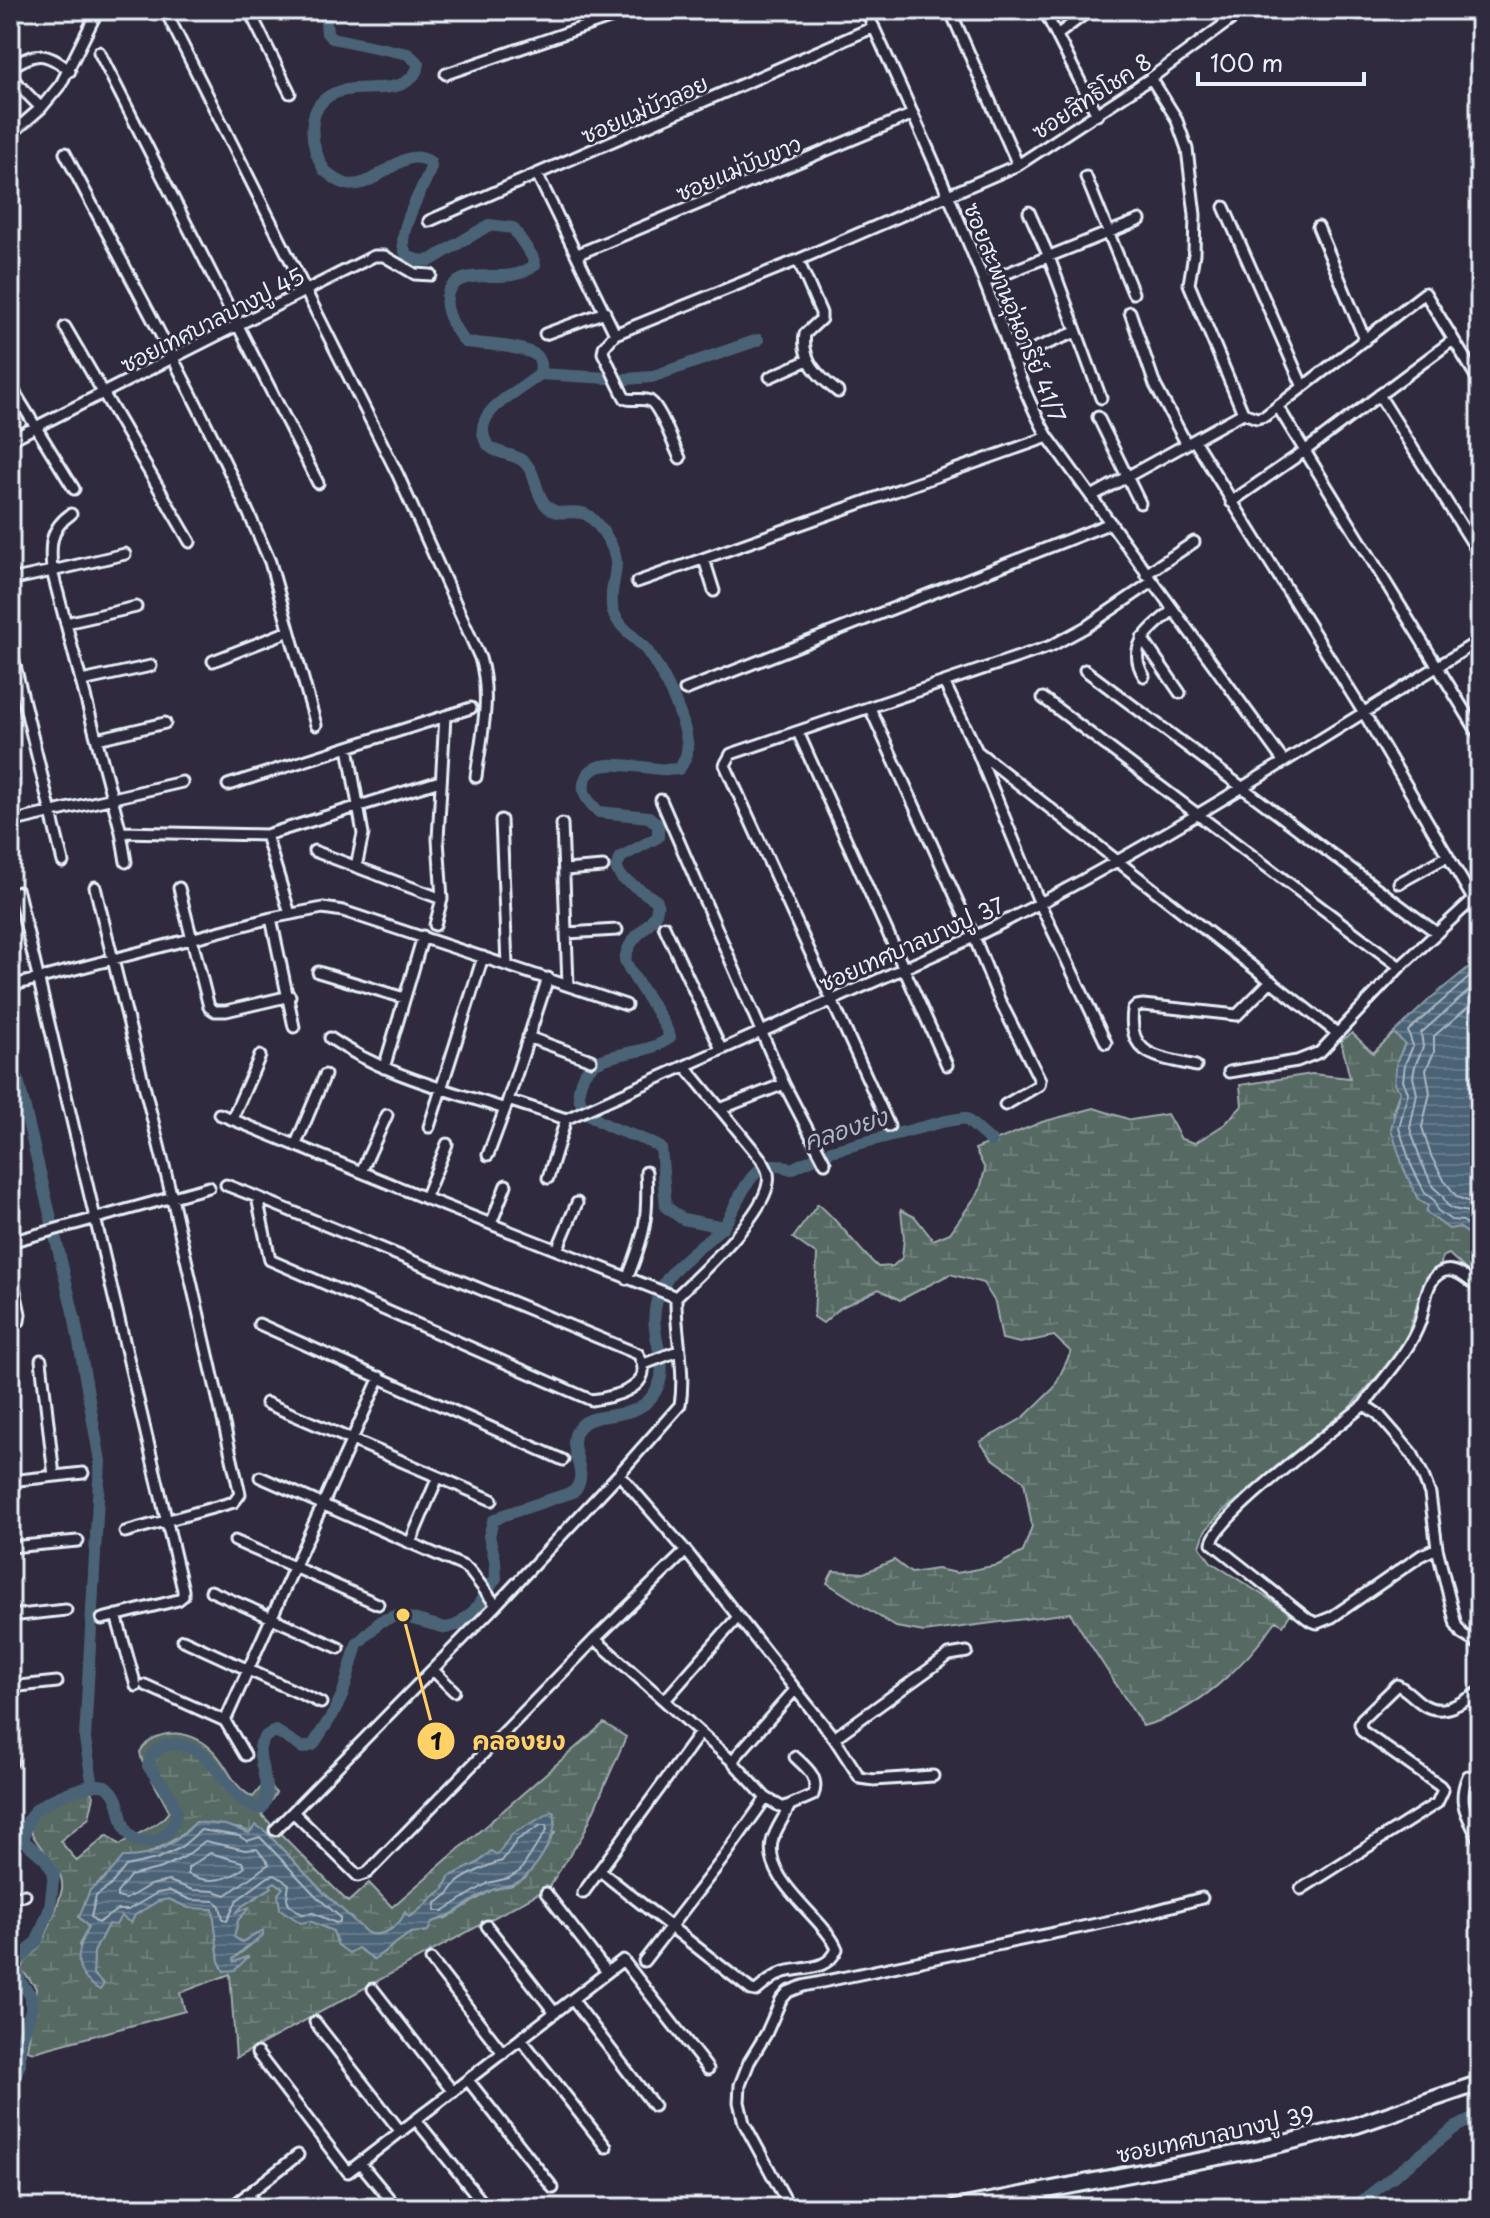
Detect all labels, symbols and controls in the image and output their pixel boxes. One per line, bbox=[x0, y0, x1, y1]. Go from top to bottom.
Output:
scale bar bbox=[1198, 36, 1364, 86]
street label: ซอยสิทธิโชค 8 bbox=[1025, 44, 1157, 146]
text: 100 m bbox=[1210, 44, 1283, 80]
street label: ซอยแม่บัวลอย bbox=[575, 65, 713, 151]
street label: ซอยแม่บับขาว bbox=[670, 126, 806, 208]
street label: ซอยสะพานอุ่นอารีย์ 41/7 bbox=[955, 197, 1075, 428]
street label: ซอยเทศบาลบางปู 45 bbox=[114, 258, 311, 382]
street label: ซอยเทศบาลบางปู 37 bbox=[813, 887, 1010, 1001]
water label: คลองยง bbox=[799, 1097, 893, 1158]
callout: คลองยง bbox=[416, 1717, 582, 1765]
text: 1 bbox=[430, 1722, 442, 1758]
text: คลองยง bbox=[472, 1722, 566, 1758]
street label: ซอยเทศบาลบางปู 39 bbox=[1113, 2096, 1317, 2172]

